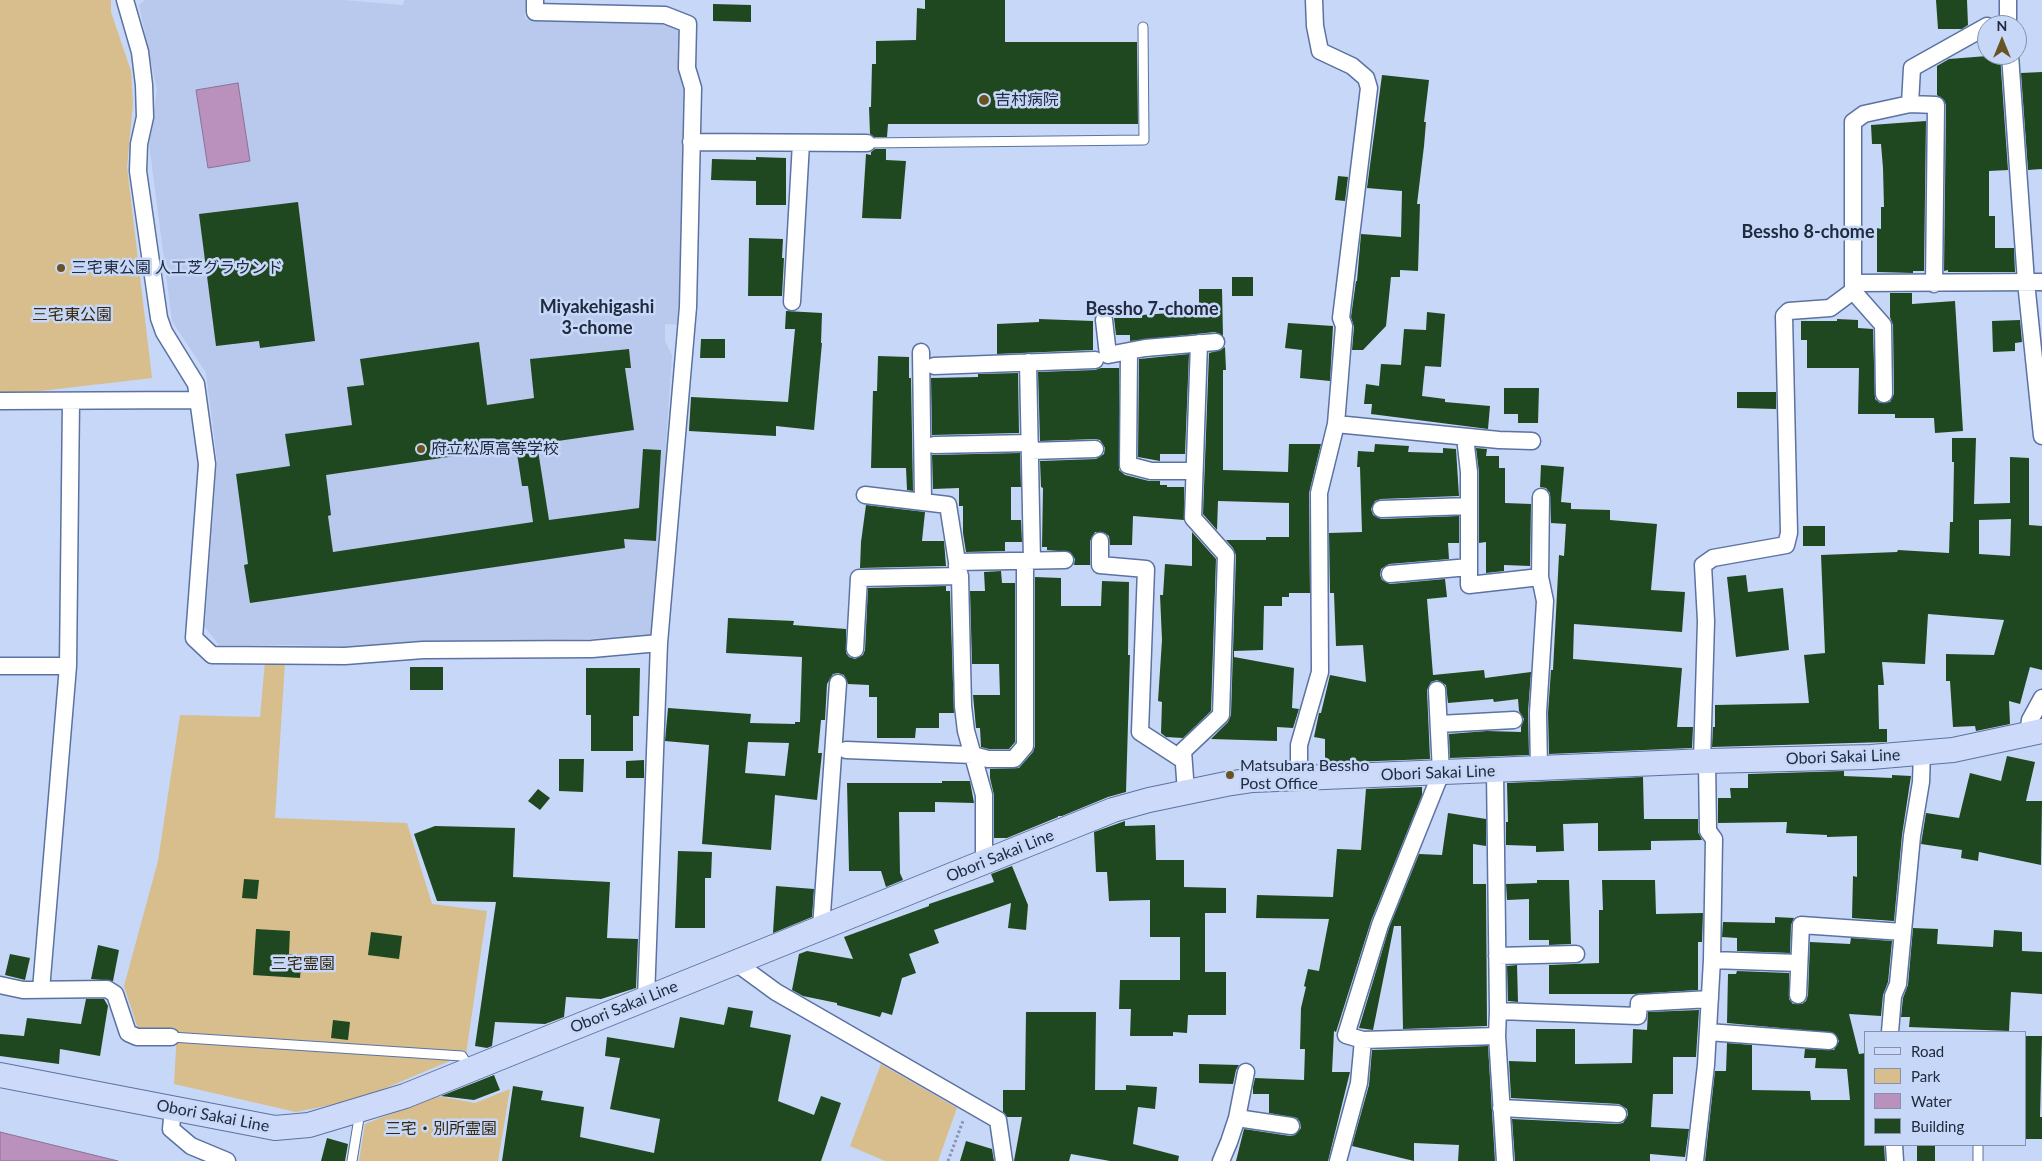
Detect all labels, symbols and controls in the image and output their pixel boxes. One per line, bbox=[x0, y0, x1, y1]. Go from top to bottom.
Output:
north arrow bbox=[1977, 15, 2027, 65]
text: N bbox=[1997, 17, 2007, 34]
place label: 吉村病院 bbox=[995, 90, 1059, 110]
marker: 吉村病院 bbox=[977, 93, 991, 107]
district label: Bessho 8-chome bbox=[1741, 221, 1875, 243]
place label: 三宅東公園 人工芝グラウンド bbox=[71, 258, 283, 278]
marker: 三宅東公園 人工芝グラウンド bbox=[55, 262, 67, 274]
district label: Miyakehigashi 3-chome bbox=[540, 296, 654, 338]
district label: Bessho 7-chome bbox=[1085, 298, 1219, 320]
park label: 三宅東公園 bbox=[32, 305, 112, 325]
place label: 府立松原高等学校 bbox=[431, 439, 559, 459]
marker: 府立松原高等学校 bbox=[415, 443, 427, 455]
street label: Obori Sakai Line bbox=[1785, 745, 1901, 769]
place label: Matsubara Bessho Post Office bbox=[1240, 756, 1369, 794]
street label: Obori Sakai Line bbox=[1380, 761, 1496, 785]
marker: Matsubara Bessho Post Office bbox=[1224, 769, 1236, 781]
street label: Obori Sakai Line bbox=[943, 826, 1057, 886]
park label: 三宅霊園 bbox=[271, 954, 335, 974]
street label: Obori Sakai Line bbox=[567, 977, 681, 1037]
legend bbox=[1864, 1031, 2027, 1146]
text: Road bbox=[1911, 1042, 1944, 1060]
text: Park bbox=[1911, 1067, 1940, 1085]
text: Water bbox=[1911, 1092, 1952, 1110]
street label: Obori Sakai Line bbox=[155, 1096, 271, 1136]
text: Building bbox=[1911, 1117, 1964, 1135]
park label: 三宅・別所霊園 bbox=[385, 1119, 497, 1139]

